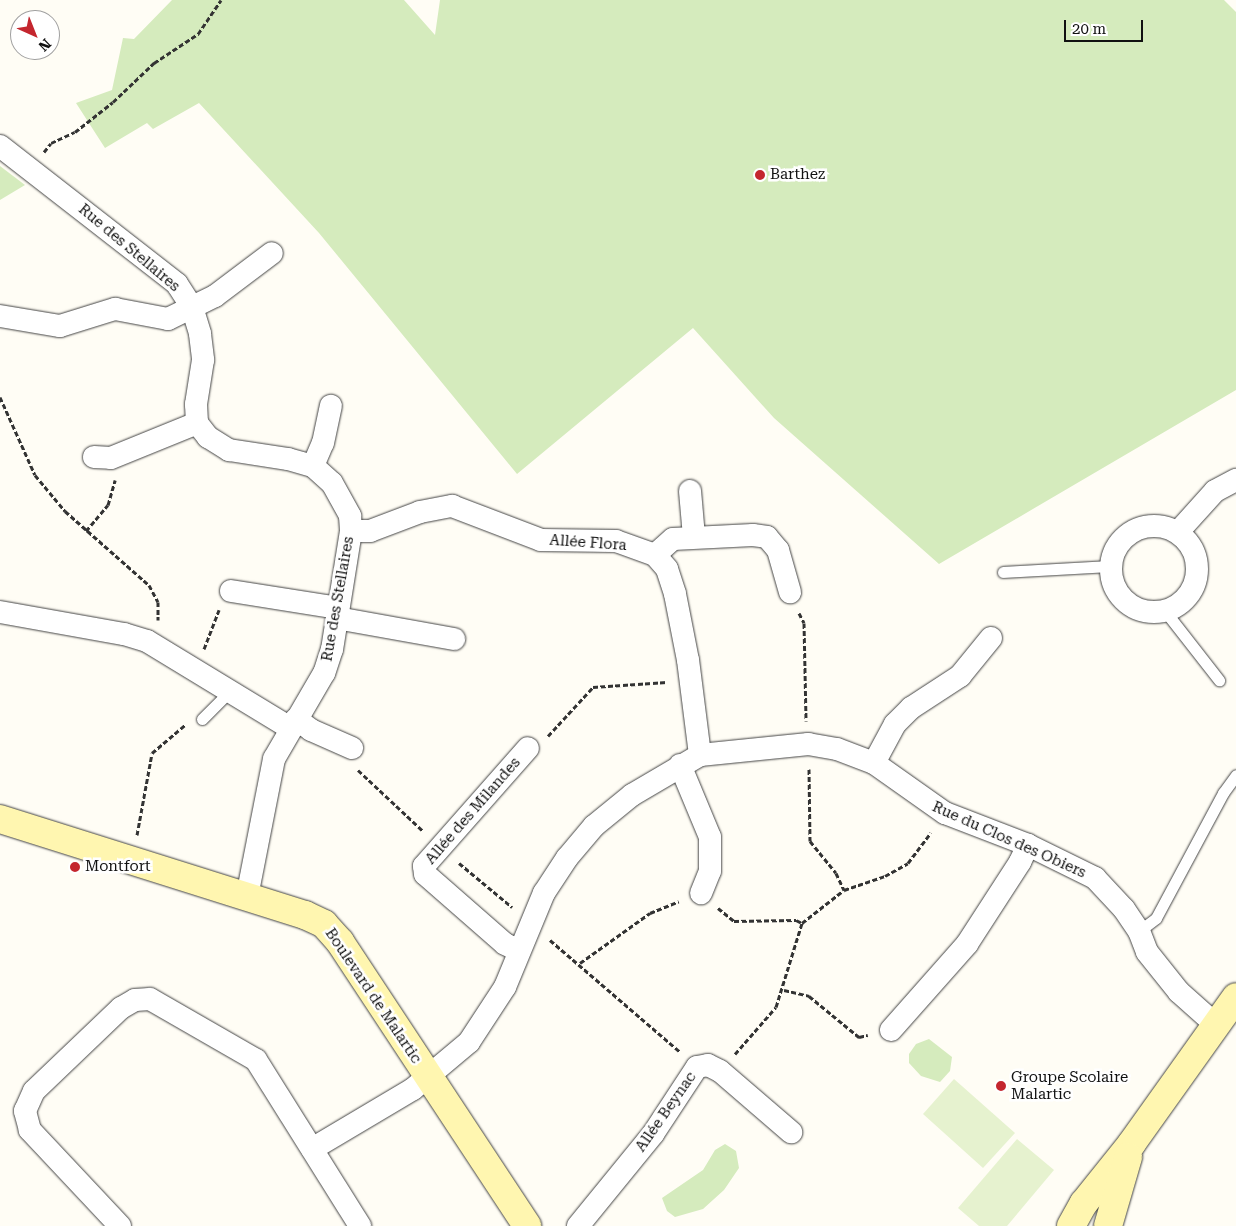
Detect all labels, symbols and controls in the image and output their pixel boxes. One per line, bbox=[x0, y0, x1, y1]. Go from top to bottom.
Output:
north arrow bbox=[10, 10, 60, 60]
scale bar bbox=[1066, 10, 1145, 42]
text: 20 m bbox=[1072, 20, 1106, 38]
text: N bbox=[35, 36, 54, 55]
place label: Barthez bbox=[770, 166, 825, 184]
marker: Barthez bbox=[754, 169, 766, 181]
street label: Rue des Stellaires bbox=[75, 200, 183, 296]
street label: Allée Flora bbox=[549, 531, 627, 555]
street label: Rue des Stellaires bbox=[318, 535, 358, 663]
street label: Allée des Milandes bbox=[422, 754, 524, 868]
street label: Rue du Clos des Obiers bbox=[929, 798, 1089, 882]
place label: Montfort bbox=[85, 858, 151, 876]
marker: Montfort bbox=[69, 861, 81, 873]
street label: Boulevard de Malartic bbox=[321, 925, 425, 1067]
place label: Groupe Scolaire Malartic bbox=[1011, 1068, 1128, 1103]
street label: Allée Beynac bbox=[632, 1069, 700, 1155]
marker: Groupe Scolaire Malartic bbox=[995, 1080, 1007, 1092]

